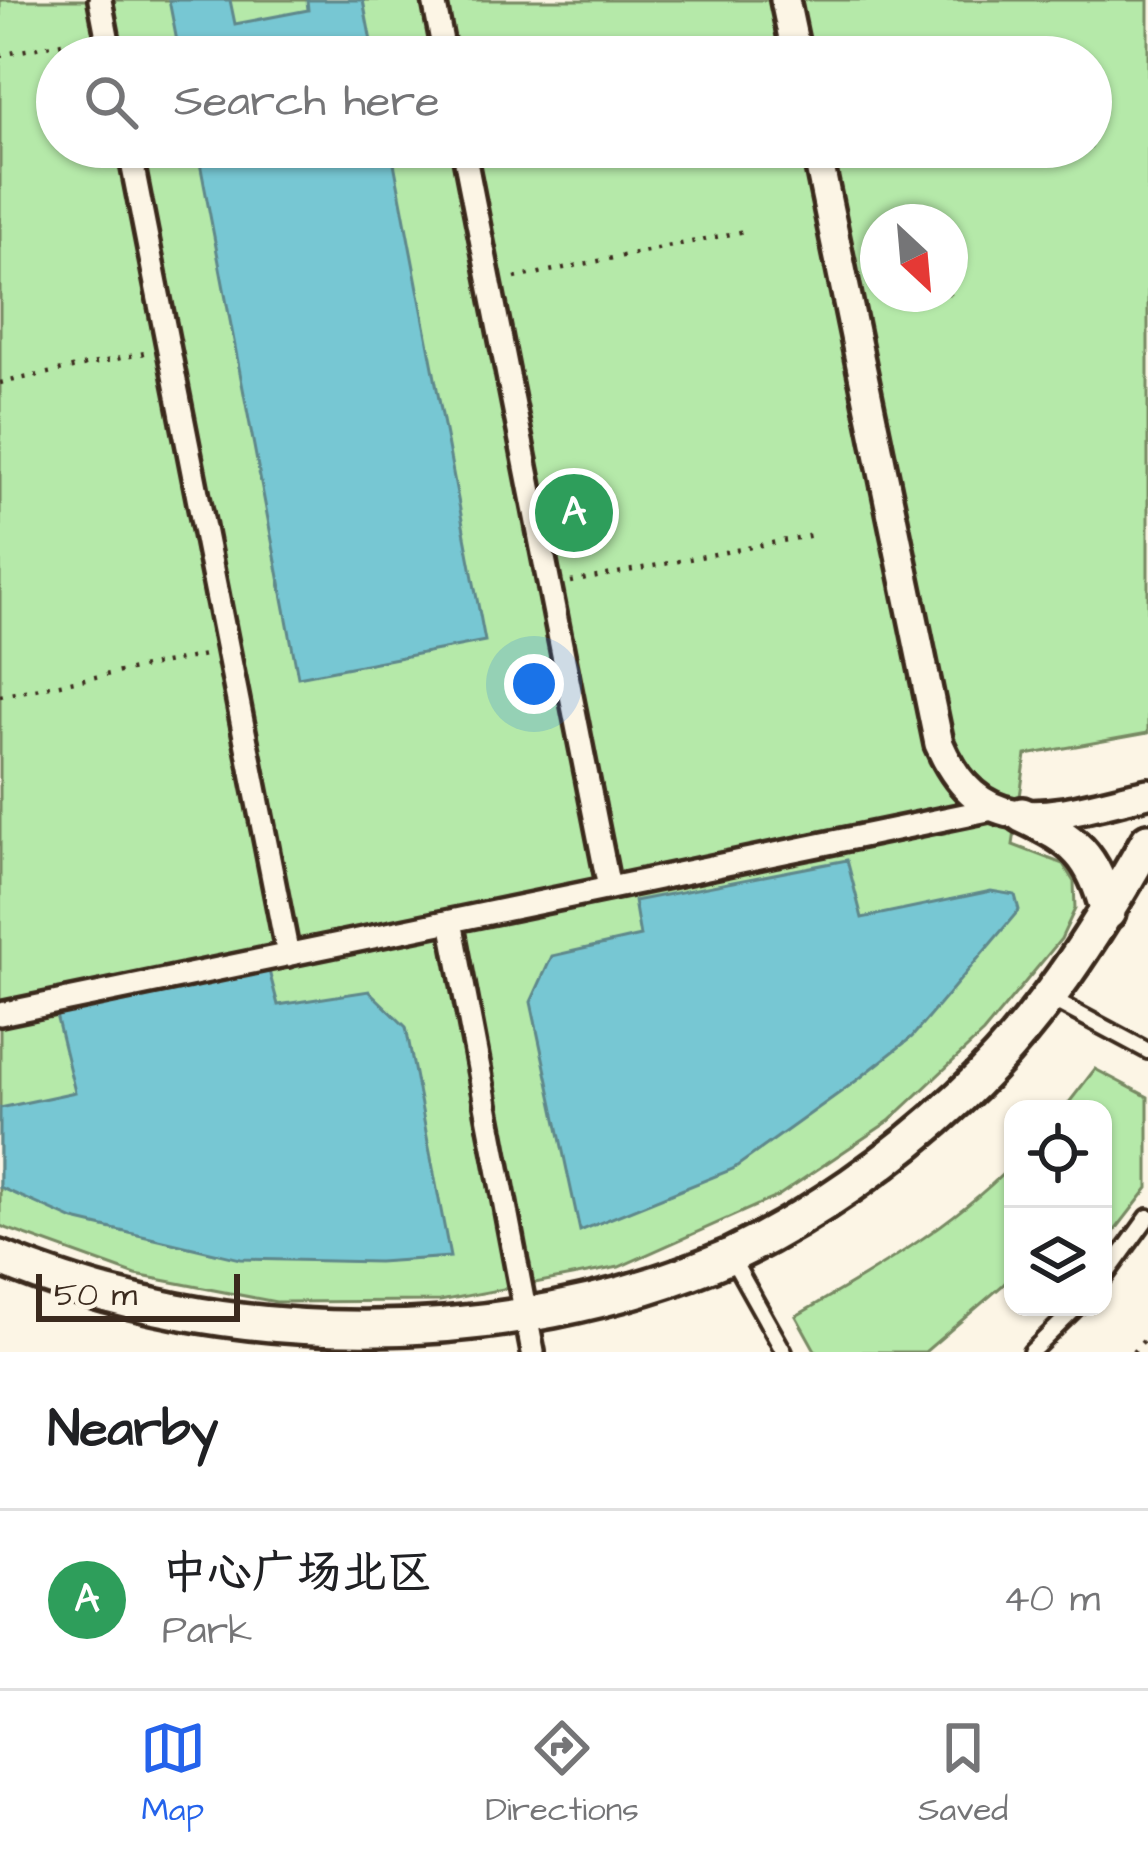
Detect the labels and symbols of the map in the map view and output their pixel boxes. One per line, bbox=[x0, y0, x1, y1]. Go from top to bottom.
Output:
north arrow bbox=[860, 204, 968, 312]
pin: A bbox=[535, 468, 613, 558]
your location bbox=[504, 654, 564, 714]
scale bar bbox=[36, 1268, 240, 1321]

